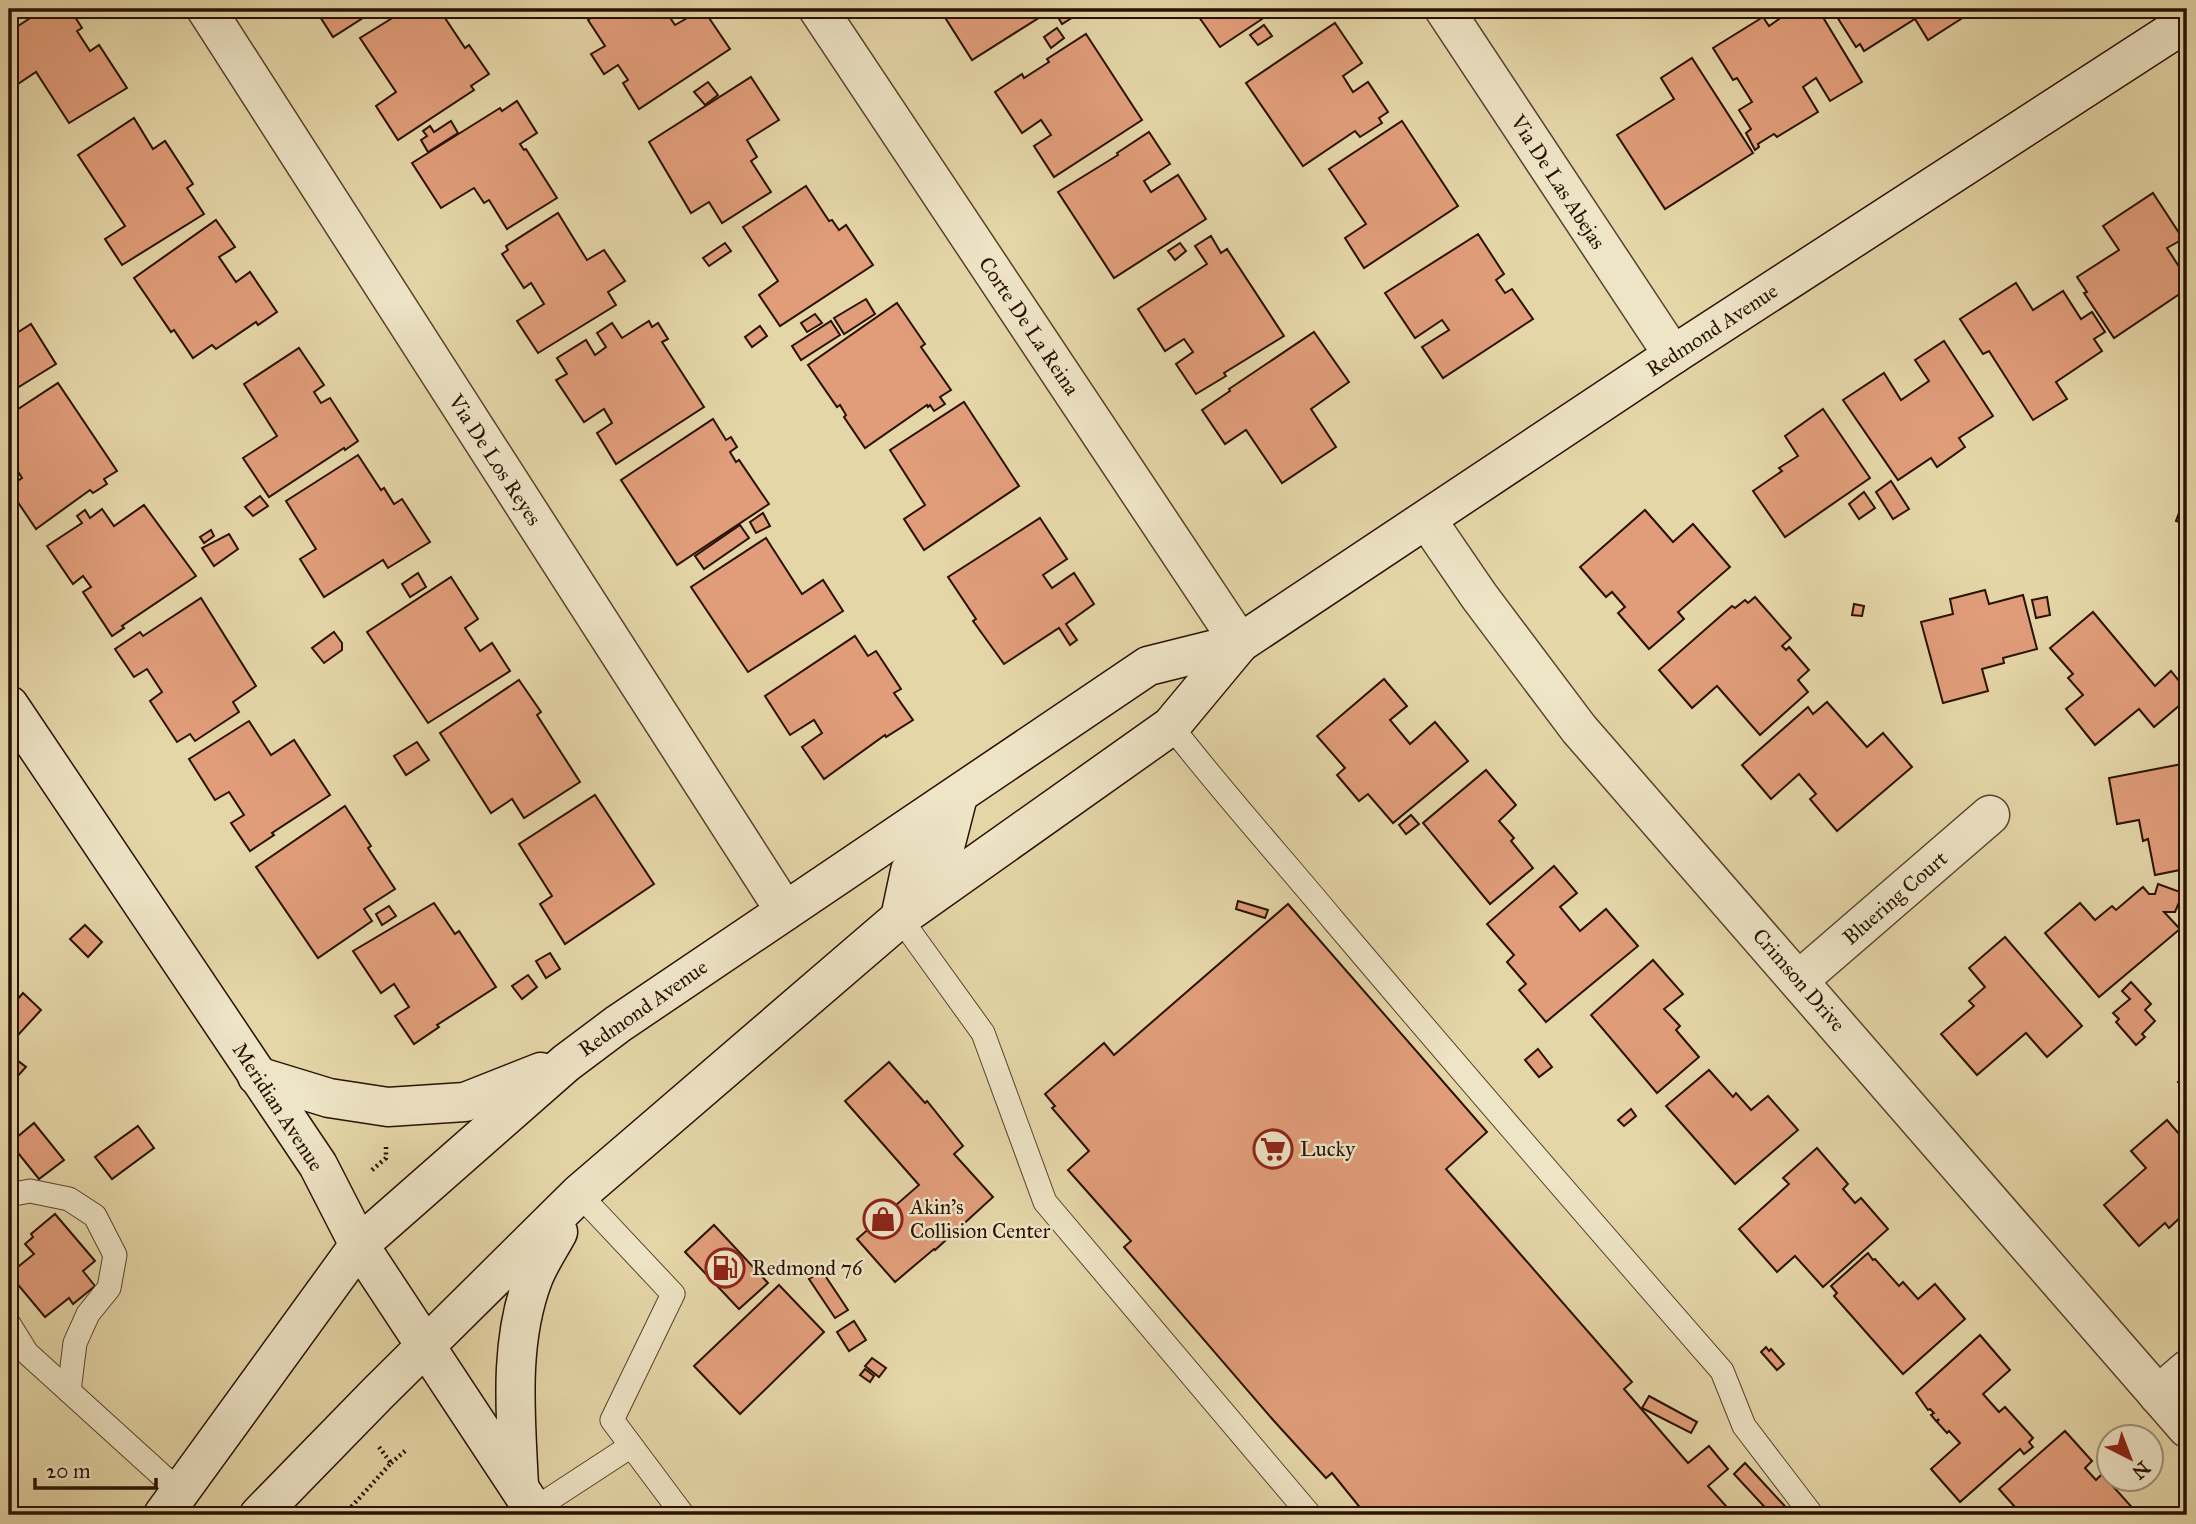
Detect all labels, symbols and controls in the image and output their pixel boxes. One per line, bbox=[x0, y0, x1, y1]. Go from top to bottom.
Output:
street label: Via De Las Abejas bbox=[1504, 109, 1611, 254]
street label: Corte De La Reina bbox=[973, 252, 1085, 400]
street label: Redmond Avenue bbox=[1641, 278, 1783, 382]
street label: Via De Los Reyes bbox=[442, 389, 547, 531]
street label: Bluering Court bbox=[1837, 845, 1953, 951]
street label: Crimson Drive bbox=[1747, 923, 1851, 1037]
street label: Redmond Avenue bbox=[573, 954, 713, 1062]
street label: Meridian Avenue bbox=[227, 1038, 329, 1176]
supermarket icon: Lucky bbox=[1252, 1128, 1294, 1170]
place label: Lucky bbox=[1300, 1136, 1356, 1162]
place label: Akin's Collision Center bbox=[909, 1194, 1051, 1244]
shop icon: Akin's Collision Center bbox=[862, 1198, 904, 1240]
fuel station icon: Redmond 76 bbox=[704, 1247, 746, 1289]
place label: Redmond 76 bbox=[752, 1255, 864, 1281]
north arrow bbox=[2094, 1422, 2164, 1492]
scale bar bbox=[35, 1447, 156, 1491]
text: N bbox=[2127, 1456, 2155, 1484]
text: 20 m bbox=[46, 1458, 91, 1484]

